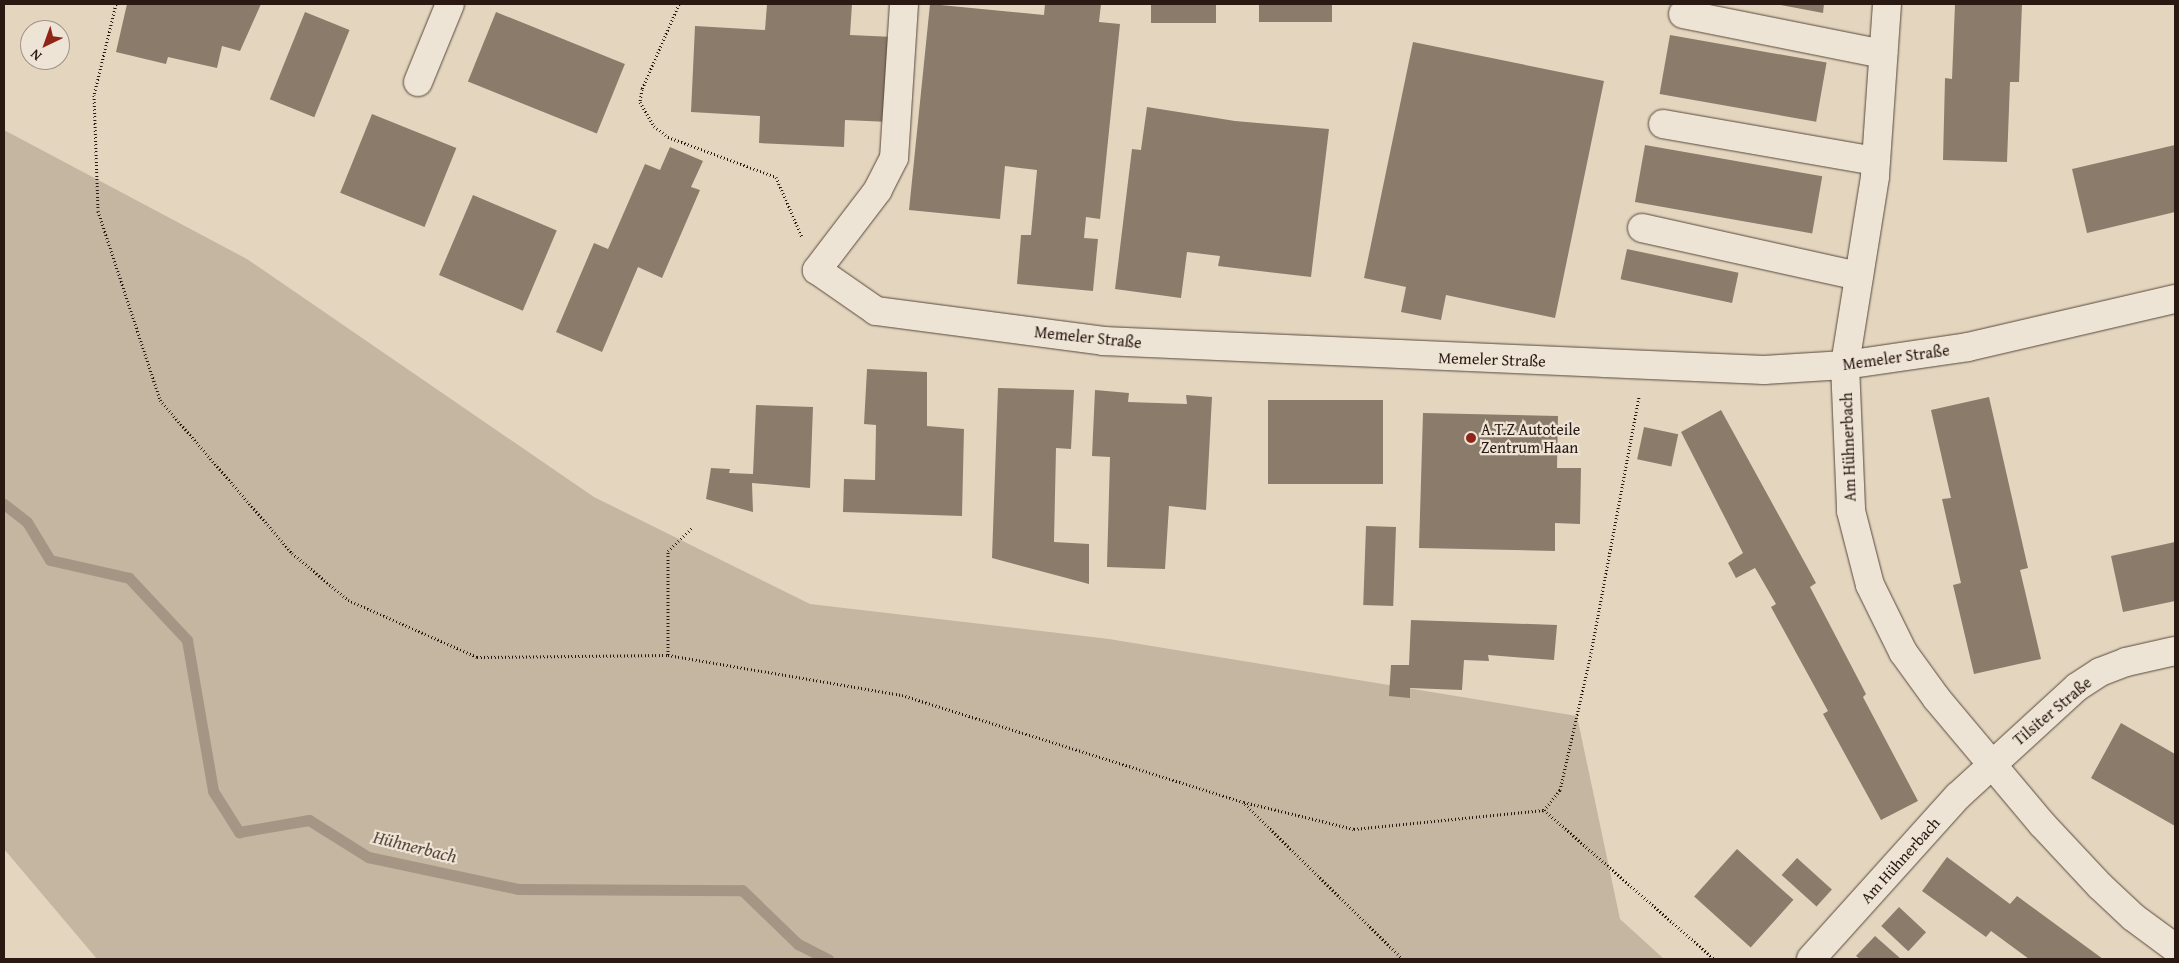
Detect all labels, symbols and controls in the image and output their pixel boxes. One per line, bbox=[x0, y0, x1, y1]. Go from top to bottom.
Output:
north arrow bbox=[20, 20, 70, 70]
text: N bbox=[25, 45, 46, 66]
street label: Memeler Straße bbox=[1033, 322, 1143, 352]
street label: Memeler Straße bbox=[1841, 340, 1951, 374]
street label: Memeler Straße bbox=[1438, 348, 1546, 370]
street label: Am Hühnerbach bbox=[1836, 392, 1860, 502]
place label: A.T.Z Autoteile Zentrum Haan bbox=[1481, 419, 1580, 457]
marker: A.T.Z Autoteile Zentrum Haan bbox=[1465, 432, 1477, 444]
street label: Tilsiter Straße bbox=[2009, 673, 2095, 749]
street label: Am Hühnerbach bbox=[1856, 813, 1944, 907]
water label: Hühnerbach bbox=[371, 826, 459, 868]

